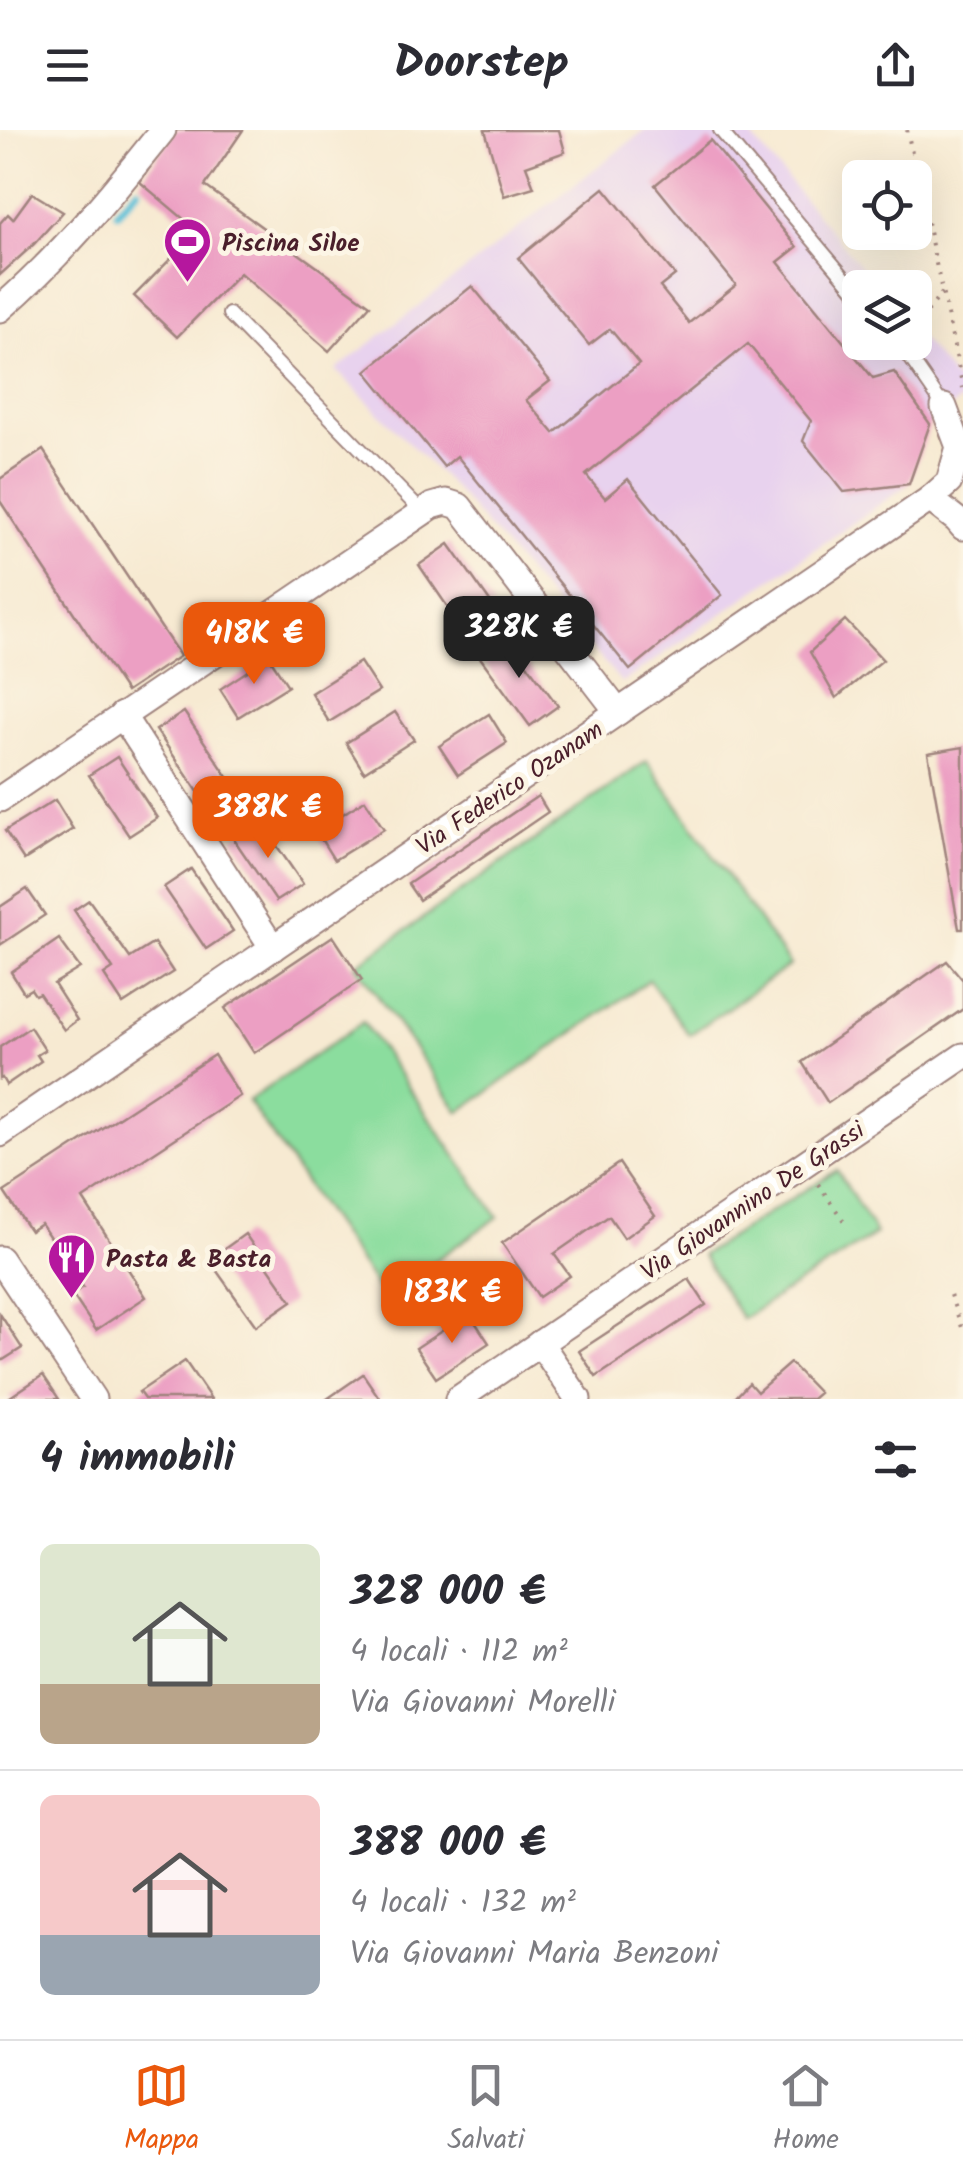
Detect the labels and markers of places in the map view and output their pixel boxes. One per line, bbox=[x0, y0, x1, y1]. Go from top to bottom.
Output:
sports icon: Piscina Siloe bbox=[161, 216, 213, 284]
place label: Piscina Siloe bbox=[222, 224, 359, 264]
pin: 328K € bbox=[438, 596, 600, 681]
pin: 418K € bbox=[173, 602, 335, 687]
pin: 388K € bbox=[187, 776, 349, 861]
restaurant icon: Pasta & Basta bbox=[45, 1232, 97, 1300]
place label: Pasta & Basta bbox=[106, 1240, 271, 1280]
pin: 183K € bbox=[371, 1261, 533, 1346]

